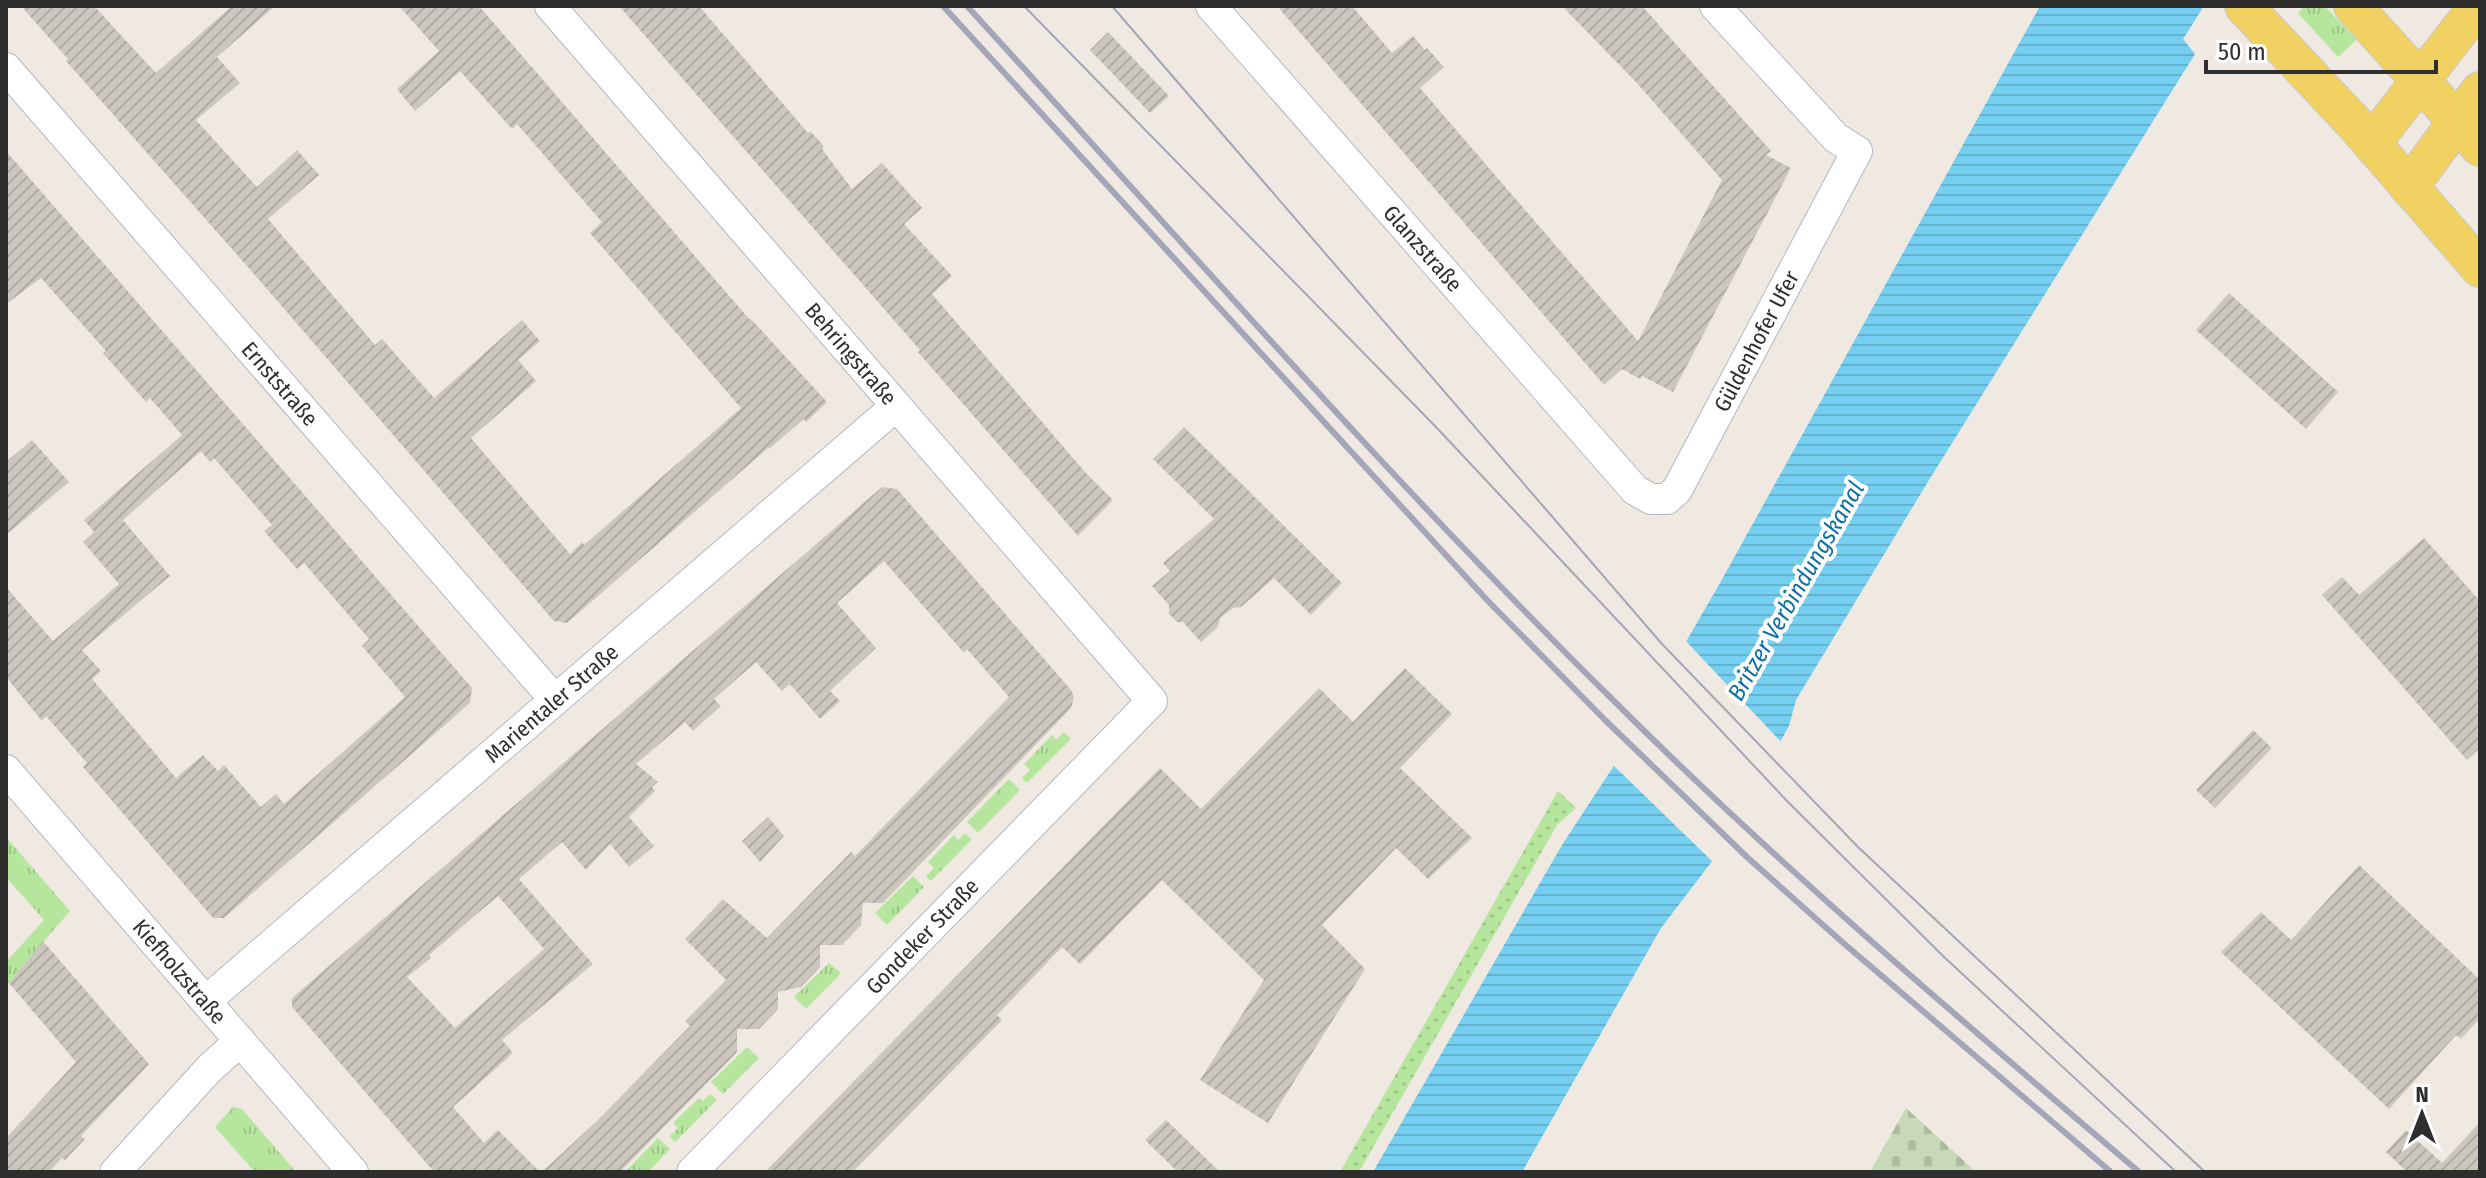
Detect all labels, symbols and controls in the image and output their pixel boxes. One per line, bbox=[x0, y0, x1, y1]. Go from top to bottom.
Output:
scale bar bbox=[2206, 24, 2436, 74]
text: 50 m bbox=[2218, 38, 2266, 66]
street label: Glanzstraße bbox=[1378, 200, 1468, 297]
street label: Güldenhofer Ufer bbox=[1708, 266, 1805, 416]
street label: Behringstraße bbox=[799, 297, 902, 411]
street label: Ernststraße bbox=[236, 336, 324, 432]
water label: Britzer Verbindungskanal bbox=[1722, 477, 1870, 705]
street label: Marientaler Straße bbox=[479, 639, 624, 769]
street label: Gondeker Straße bbox=[860, 873, 984, 1000]
street label: Kiefholzstraße bbox=[127, 914, 232, 1030]
north arrow bbox=[2382, 1074, 2462, 1154]
text: N bbox=[2415, 1081, 2429, 1108]

